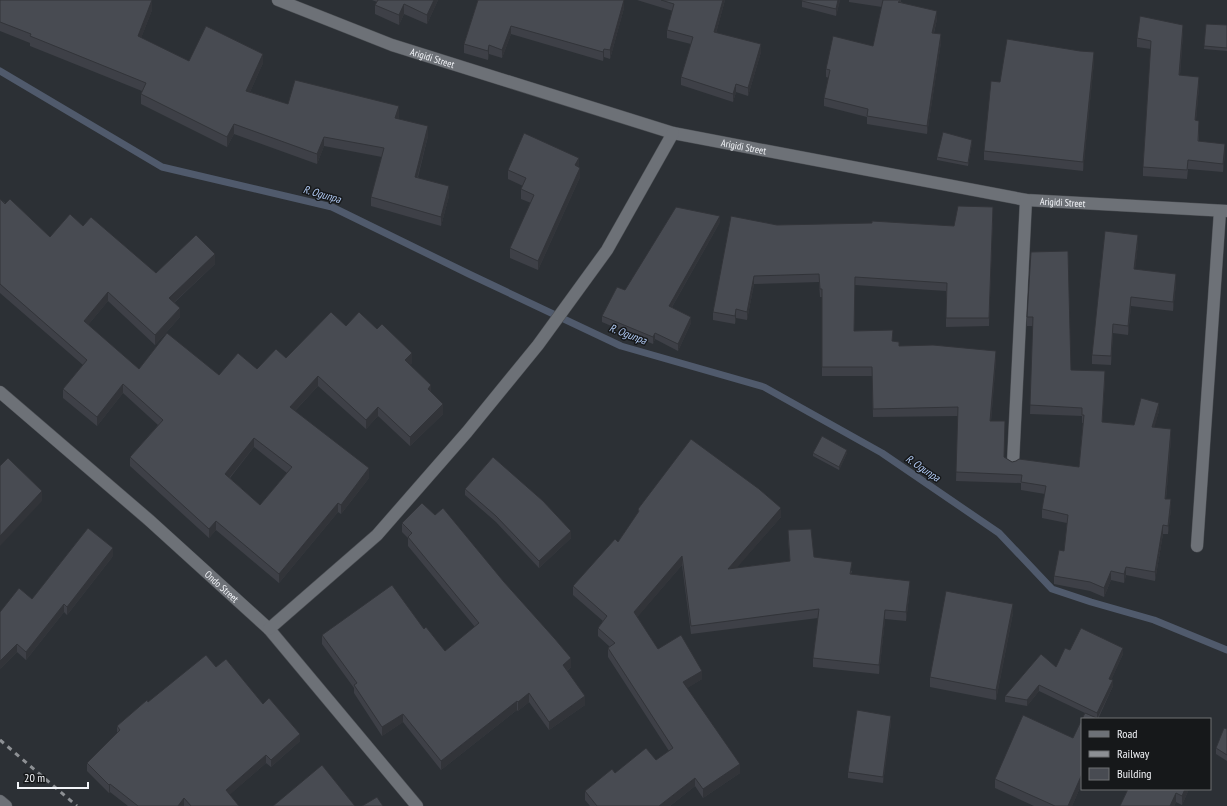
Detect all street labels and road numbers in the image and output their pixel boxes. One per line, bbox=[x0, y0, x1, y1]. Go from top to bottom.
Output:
street label: Arigidi Street bbox=[409, 45, 456, 71]
street label: Arigidi Street bbox=[720, 136, 767, 158]
street label: Arigidi Street bbox=[1040, 195, 1086, 210]
street label: Ondo Street bbox=[202, 568, 242, 606]

